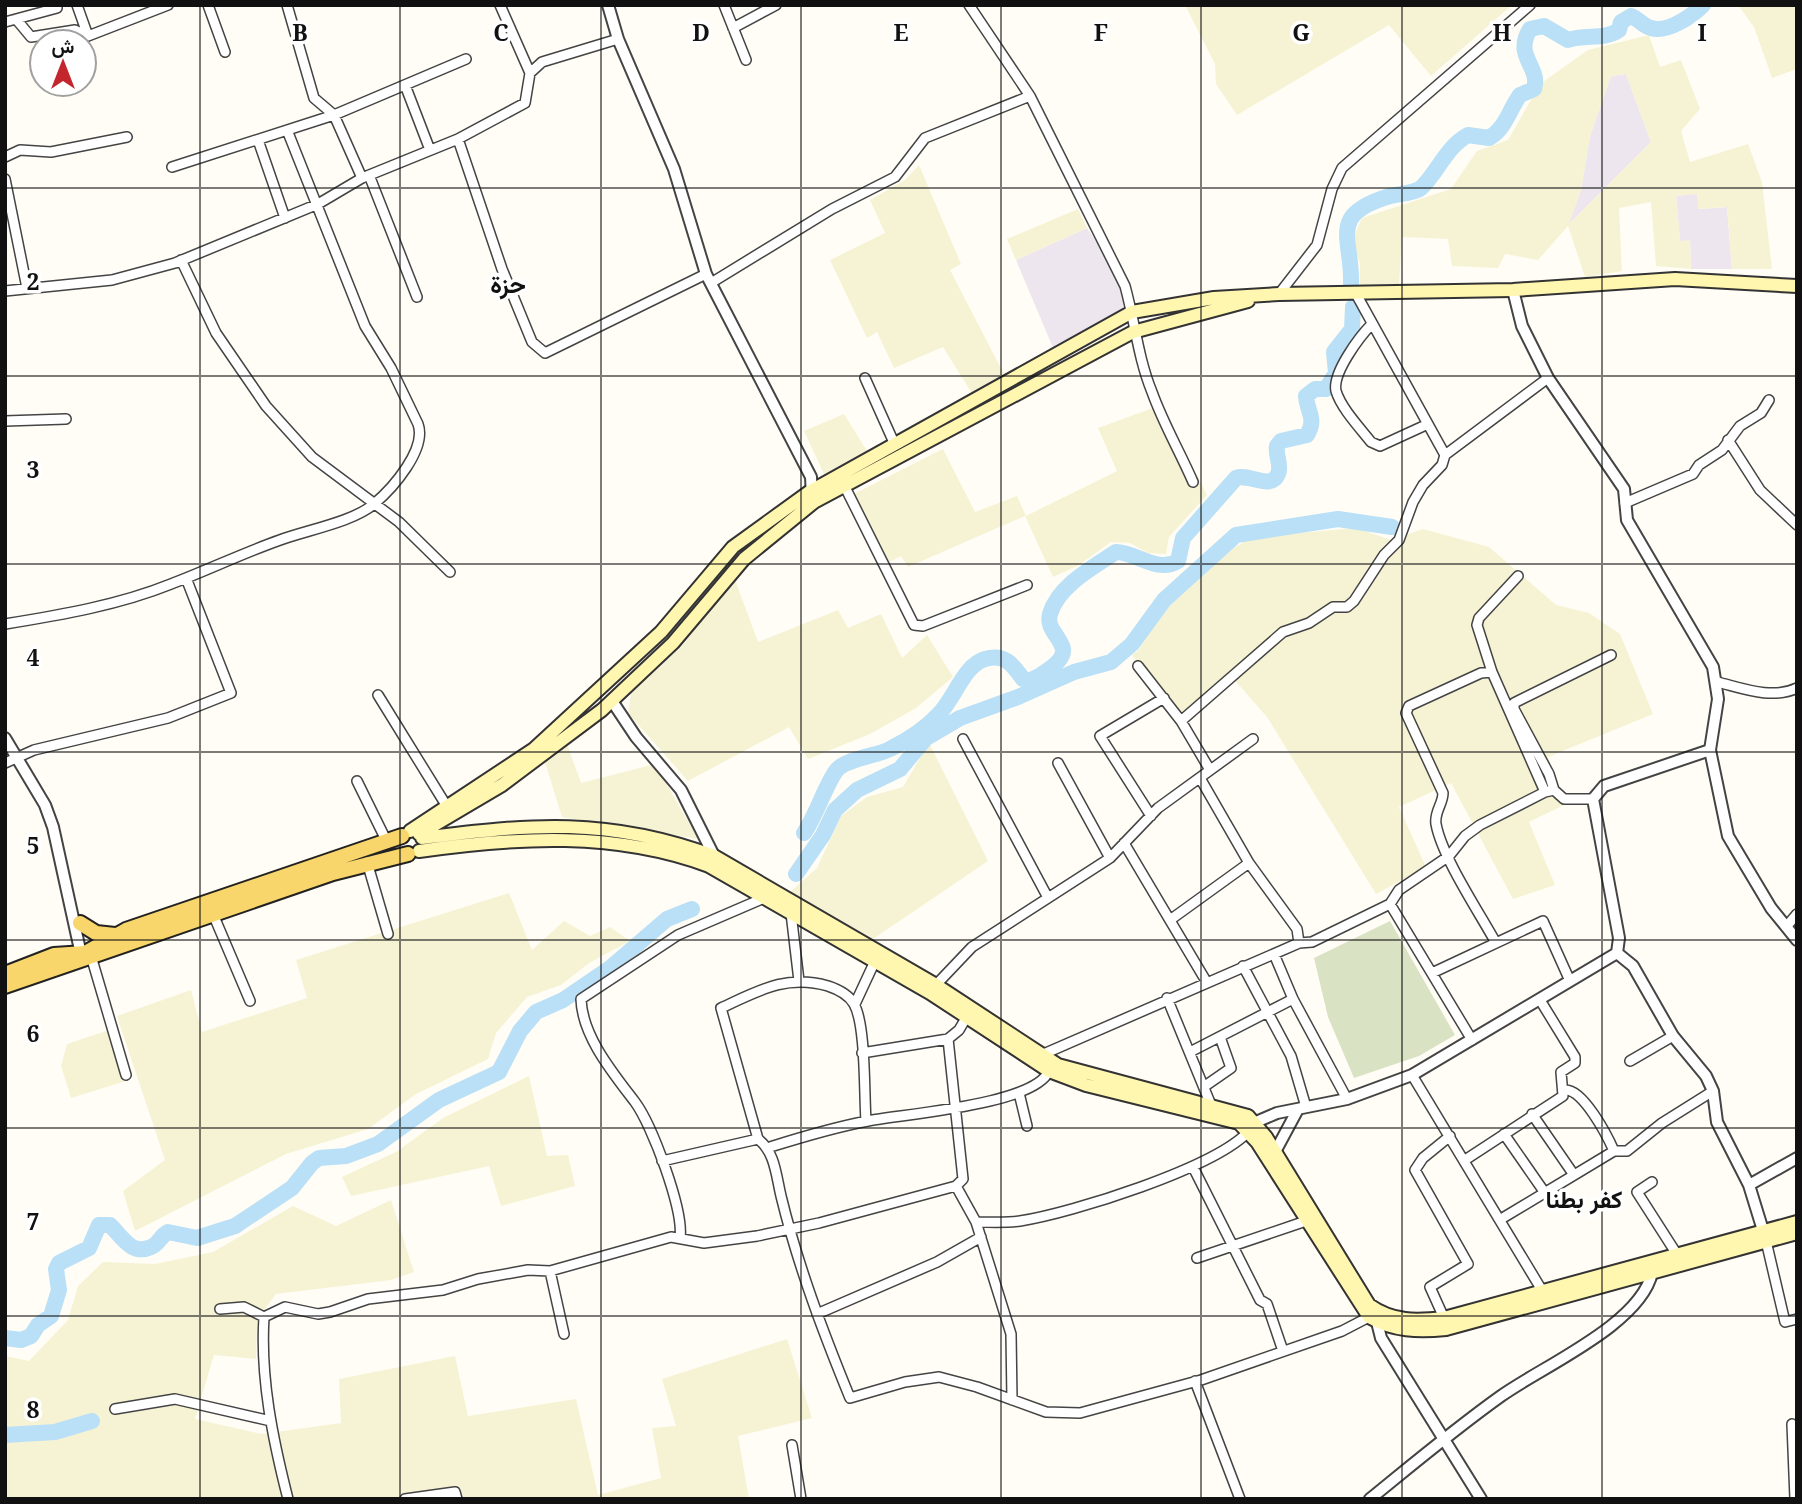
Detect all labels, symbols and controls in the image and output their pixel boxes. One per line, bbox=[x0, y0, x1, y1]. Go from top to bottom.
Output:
text: B bbox=[292, 16, 308, 48]
text: C bbox=[493, 16, 509, 48]
text: D bbox=[692, 16, 710, 48]
text: E bbox=[893, 16, 909, 48]
text: F bbox=[1094, 16, 1108, 48]
text: G bbox=[1292, 16, 1310, 48]
text: H bbox=[1493, 16, 1512, 48]
text: I bbox=[1697, 16, 1707, 48]
north arrow bbox=[28, 28, 98, 98]
text: ش bbox=[52, 33, 75, 59]
text: 2 bbox=[27, 265, 40, 297]
district label: حزة bbox=[490, 267, 526, 300]
text: 3 bbox=[27, 453, 40, 485]
text: 4 bbox=[27, 641, 40, 673]
text: 5 bbox=[27, 829, 40, 861]
text: 6 bbox=[27, 1017, 40, 1049]
district label: كفر بطنا bbox=[1546, 1182, 1622, 1215]
text: 7 bbox=[27, 1205, 40, 1237]
text: 8 bbox=[27, 1393, 40, 1425]

